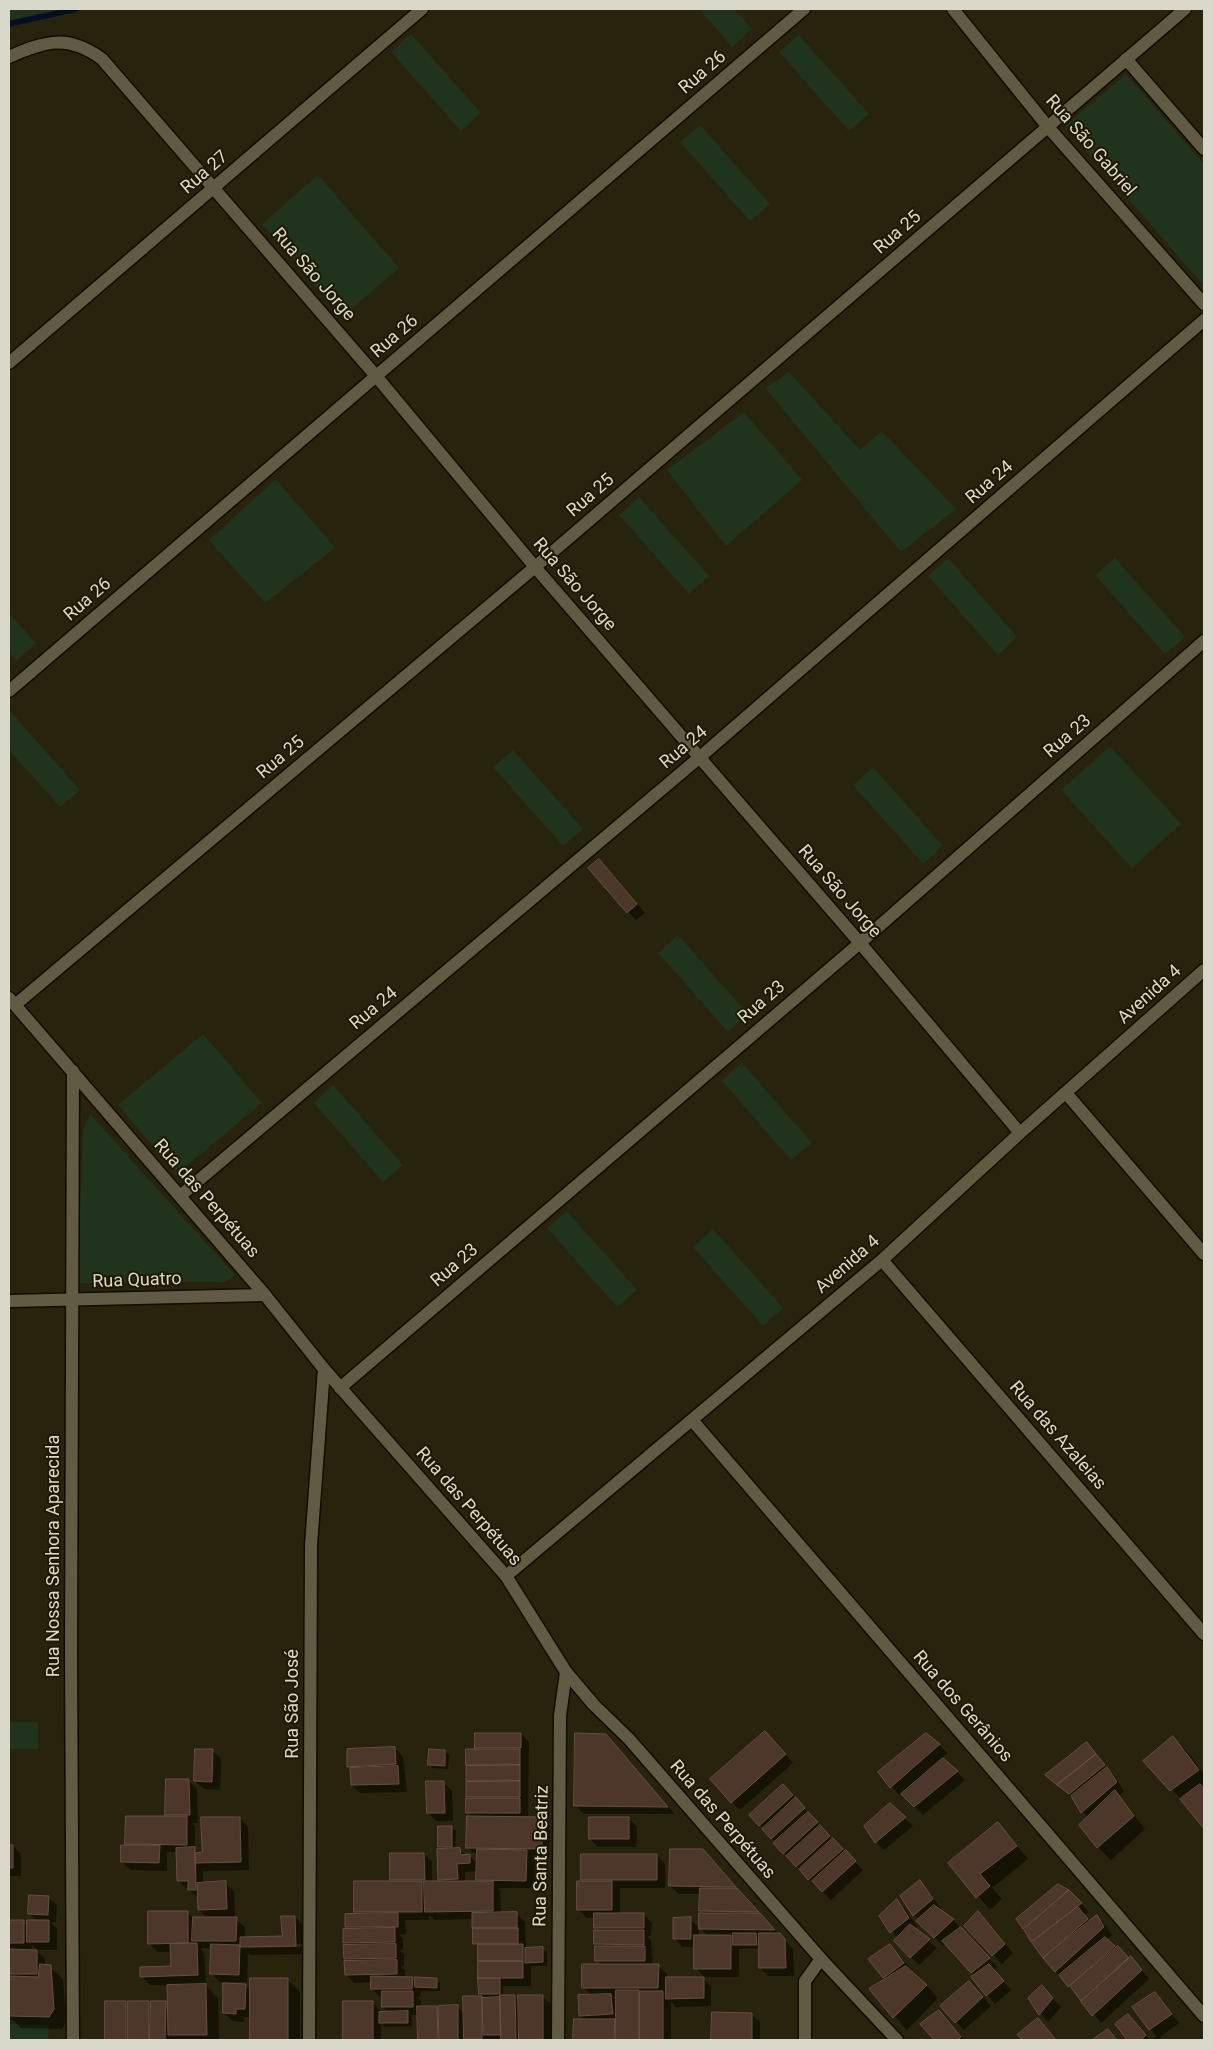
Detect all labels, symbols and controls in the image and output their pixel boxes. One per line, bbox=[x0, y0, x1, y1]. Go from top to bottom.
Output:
street label: Rua 26 bbox=[675, 47, 731, 99]
street label: Rua São Gabriel bbox=[1040, 91, 1140, 201]
street label: Rua 27 bbox=[177, 147, 233, 199]
street label: Rua 25 bbox=[870, 207, 926, 259]
street label: Rua São Jorge bbox=[267, 224, 359, 326]
street label: Rua 26 bbox=[367, 311, 423, 363]
street label: Rua 24 bbox=[962, 457, 1018, 509]
street label: Rua 25 bbox=[563, 470, 619, 522]
street label: Rua São Jorge bbox=[528, 534, 620, 636]
street label: Rua 26 bbox=[60, 574, 116, 626]
street label: Rua 23 bbox=[1040, 711, 1096, 763]
street label: Rua 24 bbox=[656, 722, 712, 774]
street label: Rua 25 bbox=[253, 732, 309, 784]
street label: Rua São Jorge bbox=[793, 841, 885, 943]
street label: Avenida 4 bbox=[1114, 961, 1186, 1029]
street label: Rua 23 bbox=[734, 977, 790, 1029]
street label: Rua 24 bbox=[346, 983, 402, 1035]
street label: Rua das Perpétuas bbox=[149, 1135, 263, 1263]
street label: Avenida 4 bbox=[811, 1231, 885, 1299]
street label: Rua 23 bbox=[427, 1240, 483, 1292]
street label: Rua Quatro bbox=[92, 1269, 182, 1293]
street label: Rua das Azaleias bbox=[1004, 1377, 1110, 1495]
street label: Rua Nossa Senhora Aparecida bbox=[43, 1435, 65, 1677]
street label: Rua das Perpétuas bbox=[411, 1443, 525, 1571]
street label: Rua dos Gerânios bbox=[908, 1647, 1016, 1767]
street label: Rua São José bbox=[282, 1649, 304, 1759]
street label: Rua das Perpétuas bbox=[665, 1756, 779, 1884]
street label: Rua Santa Beatriz bbox=[530, 1785, 554, 1927]

